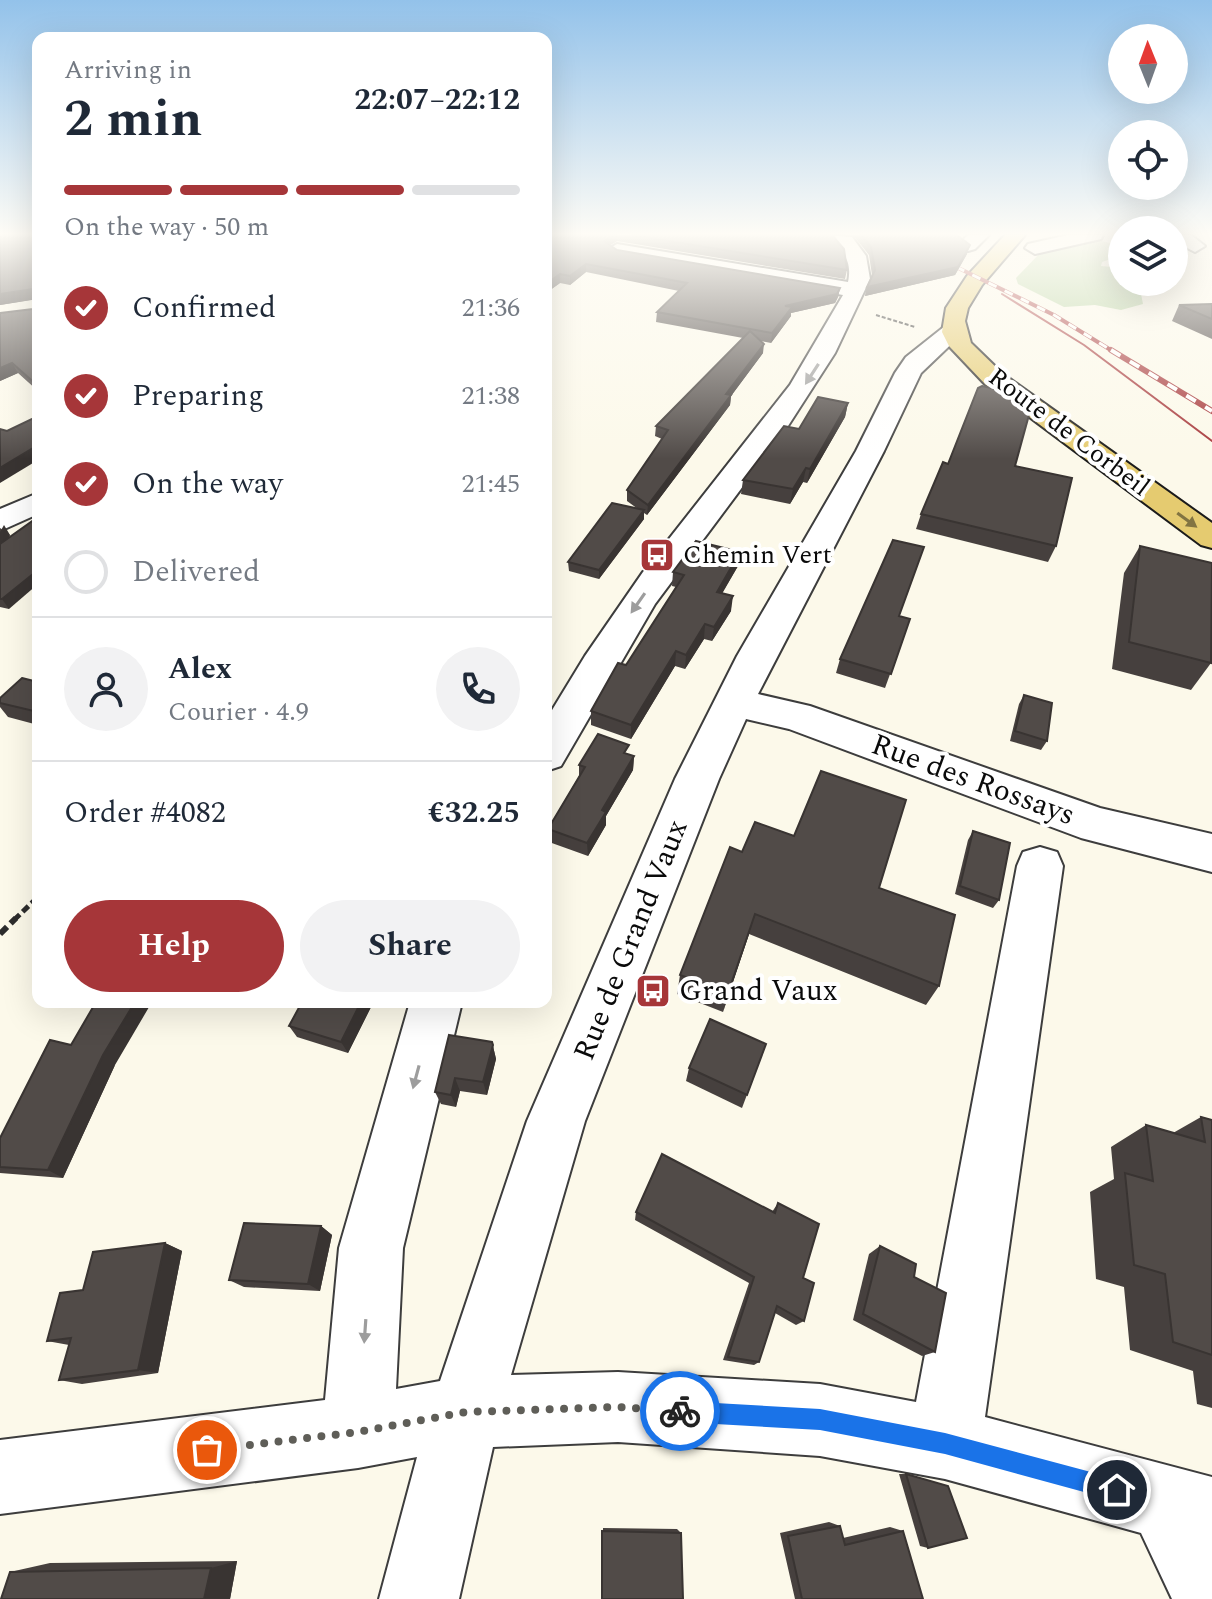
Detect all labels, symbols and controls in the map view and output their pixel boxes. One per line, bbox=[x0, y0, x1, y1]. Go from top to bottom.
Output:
north arrow bbox=[1108, 24, 1188, 104]
map controls bbox=[1108, 24, 1188, 296]
text: Arriving in bbox=[64, 50, 192, 90]
text: 22:07–22:12 bbox=[354, 77, 520, 123]
text: 2 min bbox=[64, 80, 202, 159]
button: locate bbox=[1108, 120, 1188, 200]
text: On the way · 50 m bbox=[64, 207, 269, 247]
button: layers bbox=[1108, 216, 1188, 296]
text: Confirmed bbox=[132, 285, 276, 331]
icon: check bbox=[64, 286, 108, 330]
text: 21:36 bbox=[461, 288, 520, 328]
street label: Route de Corbeil bbox=[979, 358, 1159, 506]
one-way arrow bbox=[805, 363, 820, 384]
text: Preparing bbox=[132, 373, 264, 419]
icon: check bbox=[64, 374, 108, 418]
text: 21:38 bbox=[461, 376, 520, 416]
text: On the way bbox=[132, 461, 283, 507]
icon: check bbox=[64, 462, 108, 506]
text: 21:45 bbox=[461, 464, 520, 504]
one-way arrow bbox=[1176, 512, 1197, 527]
place label: Chemin Vert bbox=[683, 535, 832, 575]
bus stop icon: Chemin Vert bbox=[638, 536, 676, 574]
text: Delivered bbox=[132, 549, 260, 595]
one-way arrow bbox=[631, 592, 646, 613]
text: Alex bbox=[168, 646, 232, 692]
button: person bbox=[64, 647, 148, 731]
button: phone bbox=[436, 647, 520, 731]
text: Courier · 4.9 bbox=[168, 692, 309, 732]
street label: Rue des Rossays bbox=[865, 722, 1081, 838]
text: Order #4082 bbox=[64, 790, 226, 836]
text: €32.25 bbox=[428, 790, 520, 836]
street label: Rue de Grand Vaux bbox=[562, 813, 700, 1067]
button: Help bbox=[64, 900, 284, 992]
button: Share bbox=[300, 900, 520, 992]
place label: Grand Vaux bbox=[679, 968, 838, 1014]
bus stop icon: Grand Vaux bbox=[634, 972, 672, 1010]
one-way arrow bbox=[409, 1065, 421, 1090]
one-way arrow bbox=[358, 1319, 371, 1344]
courier bbox=[640, 1371, 720, 1451]
icon: bike bbox=[658, 1389, 702, 1433]
pin bbox=[173, 1416, 241, 1484]
icon: bag bbox=[185, 1428, 229, 1472]
pin bbox=[1083, 1456, 1151, 1524]
icon: home bbox=[1095, 1468, 1139, 1512]

